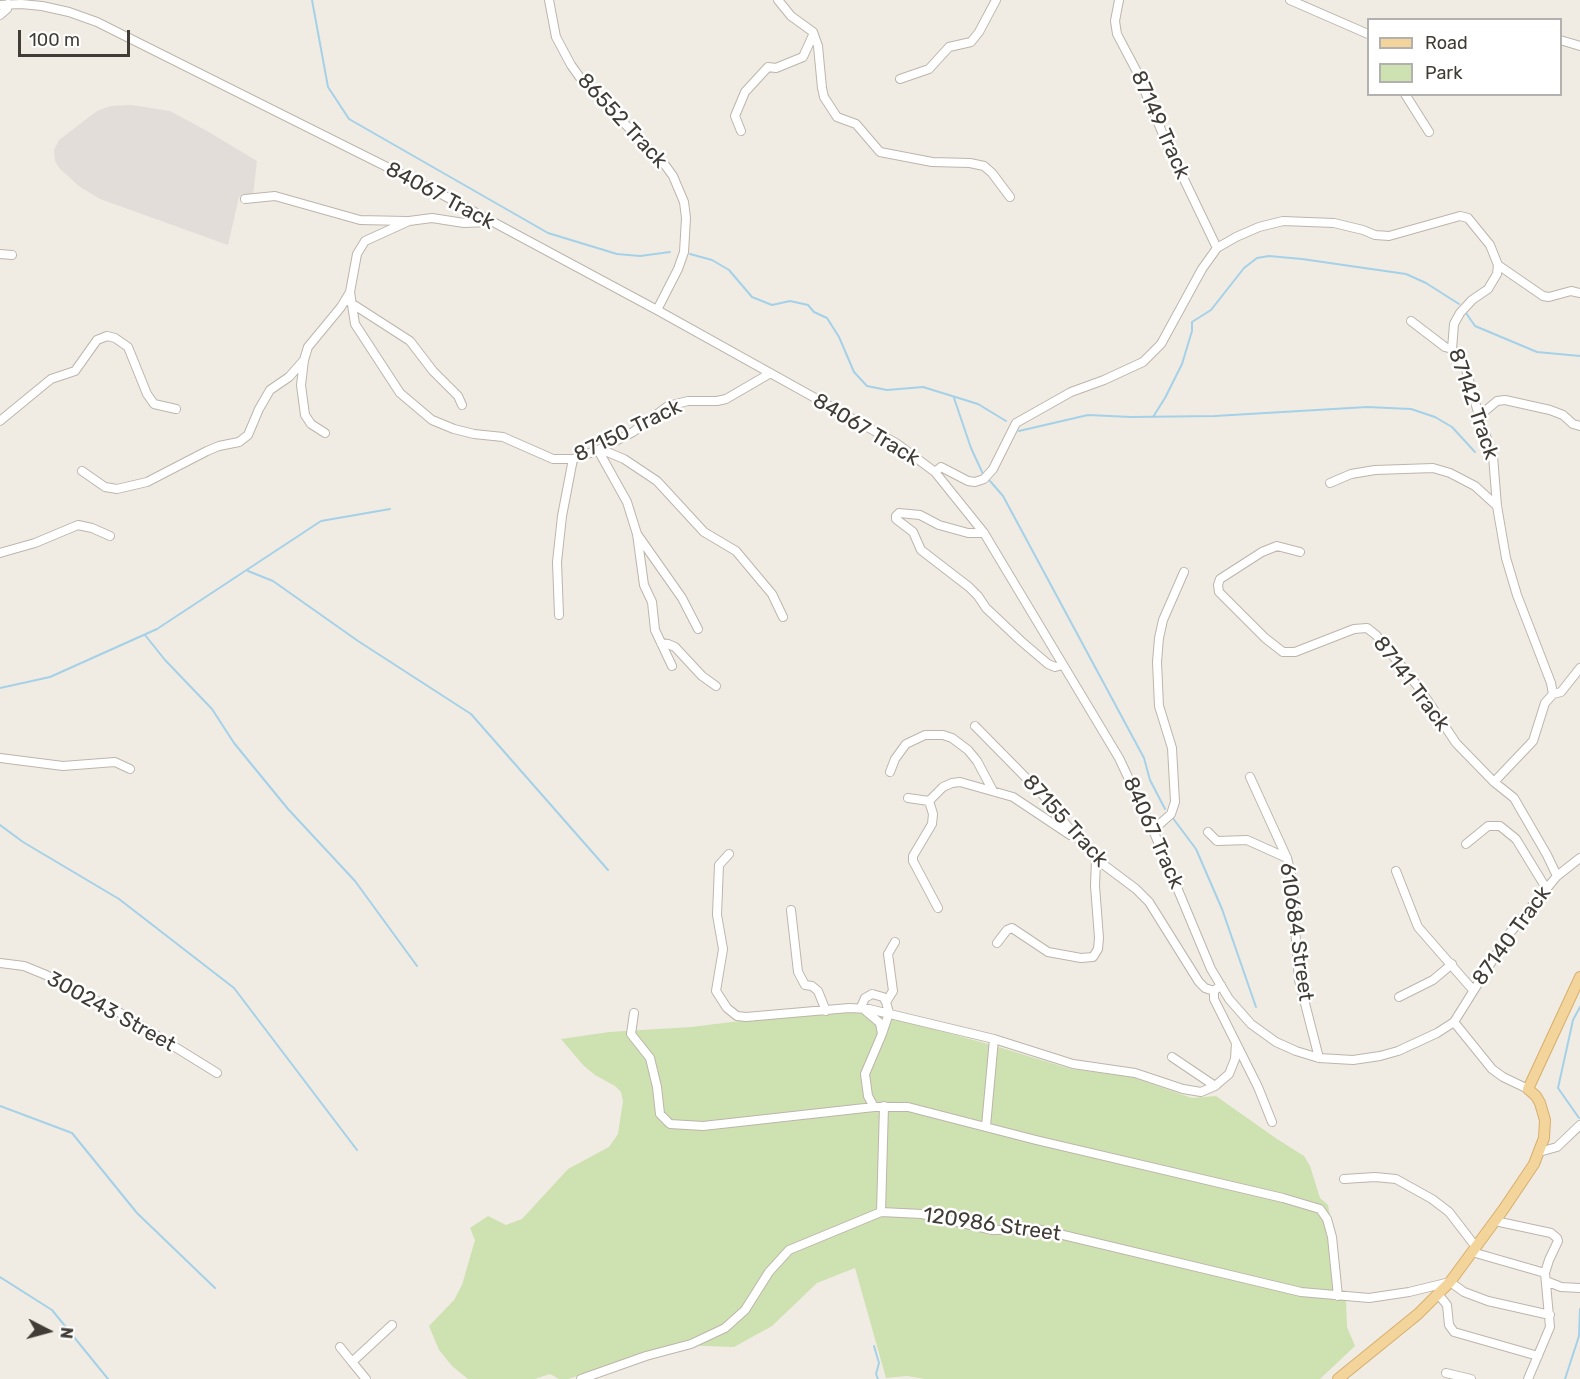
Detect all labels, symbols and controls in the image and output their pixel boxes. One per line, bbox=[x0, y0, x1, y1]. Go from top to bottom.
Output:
scale bar bbox=[21, 18, 134, 56]
legend bbox=[1367, 18, 1562, 96]
text: 100 m bbox=[29, 29, 80, 51]
text: Road bbox=[1425, 32, 1468, 54]
text: Park bbox=[1425, 62, 1462, 84]
street label: 87149 Track bbox=[1125, 67, 1195, 183]
street label: 86552 Track bbox=[572, 68, 672, 174]
street label: 84067 Track bbox=[381, 157, 499, 235]
street label: 87142 Track bbox=[1442, 345, 1504, 463]
street label: 84067 Track bbox=[808, 388, 924, 472]
street label: 87150 Track bbox=[570, 394, 686, 468]
street label: 87141 Track bbox=[1367, 632, 1455, 736]
street label: 87155 Track bbox=[1017, 770, 1113, 872]
street label: 84067 Track bbox=[1117, 773, 1189, 893]
street label: 610684 Street bbox=[1274, 861, 1318, 1003]
street label: 87140 Track bbox=[1467, 881, 1557, 991]
street label: 300243 Street bbox=[42, 966, 180, 1058]
street label: 120986 Street bbox=[921, 1203, 1063, 1247]
north arrow bbox=[18, 1301, 78, 1361]
text: N bbox=[56, 1326, 76, 1340]

